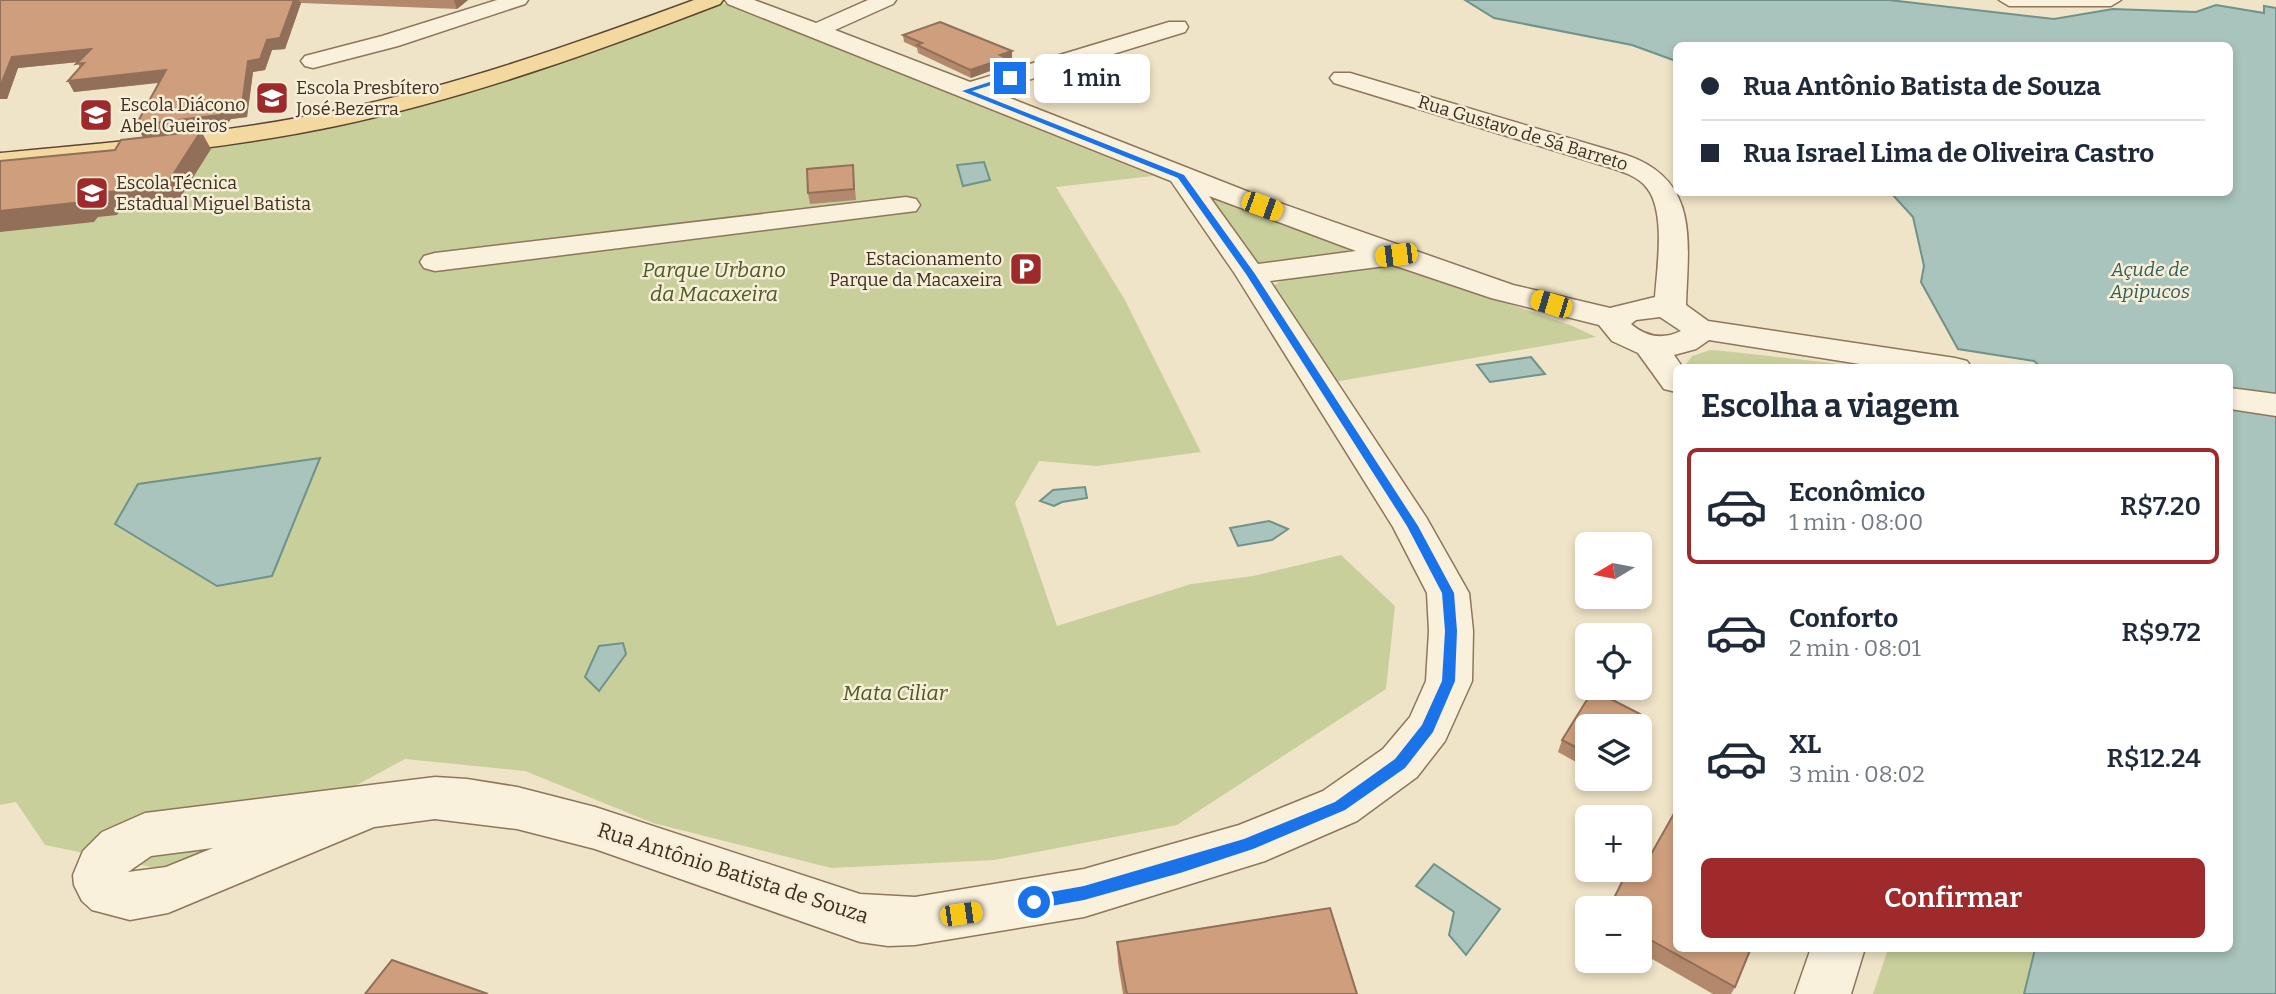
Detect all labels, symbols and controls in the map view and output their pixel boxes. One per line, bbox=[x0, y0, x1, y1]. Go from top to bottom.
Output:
callout: 1 min bbox=[1034, 54, 1150, 102]
route end bbox=[994, 62, 1026, 94]
text: 1 min bbox=[1063, 64, 1121, 92]
text: Rua Antônio Batista de Souza bbox=[1743, 71, 2101, 102]
place label: Escola Presbítero José Bezerra bbox=[295, 77, 439, 120]
school or university icon: Escola Presbítero José Bezerra bbox=[253, 79, 291, 117]
street label: Rua Gustavo de Sá Barreto bbox=[1415, 91, 1631, 175]
place label: Escola Diácono Abel Gueiros bbox=[120, 94, 246, 137]
school or university icon: Escola Diácono Abel Gueiros bbox=[77, 96, 115, 134]
text: Rua Israel Lima de Oliveira Castro bbox=[1743, 138, 2154, 169]
place label: Escola Técnica Estadual Miguel Batista bbox=[116, 172, 311, 215]
school or university icon: Escola Técnica Estadual Miguel Batista bbox=[73, 174, 111, 212]
car bbox=[1239, 189, 1286, 223]
car bbox=[1374, 242, 1419, 268]
place label: Estacionamento Parque da Macaxeira bbox=[829, 248, 1002, 291]
parking icon: Estacionamento Parque da Macaxeira bbox=[1007, 250, 1045, 288]
park label: Parque Urbano da Macaxeira bbox=[642, 257, 786, 307]
water label: Açude de Apipucos bbox=[2109, 258, 2190, 303]
car bbox=[1528, 288, 1575, 320]
text: Escolha a viagem bbox=[1701, 387, 1959, 425]
icon: car bbox=[1705, 475, 1768, 538]
text: Econômico bbox=[1789, 477, 1925, 508]
text: R$7.20 bbox=[2120, 491, 2201, 522]
text: 1 min · 08:00 bbox=[1789, 508, 1923, 536]
north arrow bbox=[1575, 532, 1652, 609]
map controls bbox=[1575, 532, 1652, 973]
icon: car bbox=[1705, 601, 1768, 664]
text: Conforto bbox=[1789, 603, 1898, 634]
text: R$9.72 bbox=[2121, 617, 2201, 648]
button: locate bbox=[1575, 623, 1652, 700]
text: 2 min · 08:01 bbox=[1789, 634, 1921, 662]
park label: Mata Ciliar bbox=[843, 680, 949, 706]
button: layers bbox=[1575, 714, 1652, 791]
icon: car bbox=[1705, 727, 1768, 790]
text: XL bbox=[1789, 729, 1821, 760]
text: R$12.24 bbox=[2106, 743, 2201, 774]
text: 3 min · 08:02 bbox=[1789, 760, 1925, 788]
button: + bbox=[1575, 805, 1652, 882]
street label: Rua Antônio Batista de Souza bbox=[594, 817, 872, 929]
button: Confirmar bbox=[1701, 858, 2205, 938]
route start bbox=[1018, 886, 1050, 918]
button: − bbox=[1575, 896, 1652, 973]
car bbox=[939, 901, 984, 927]

